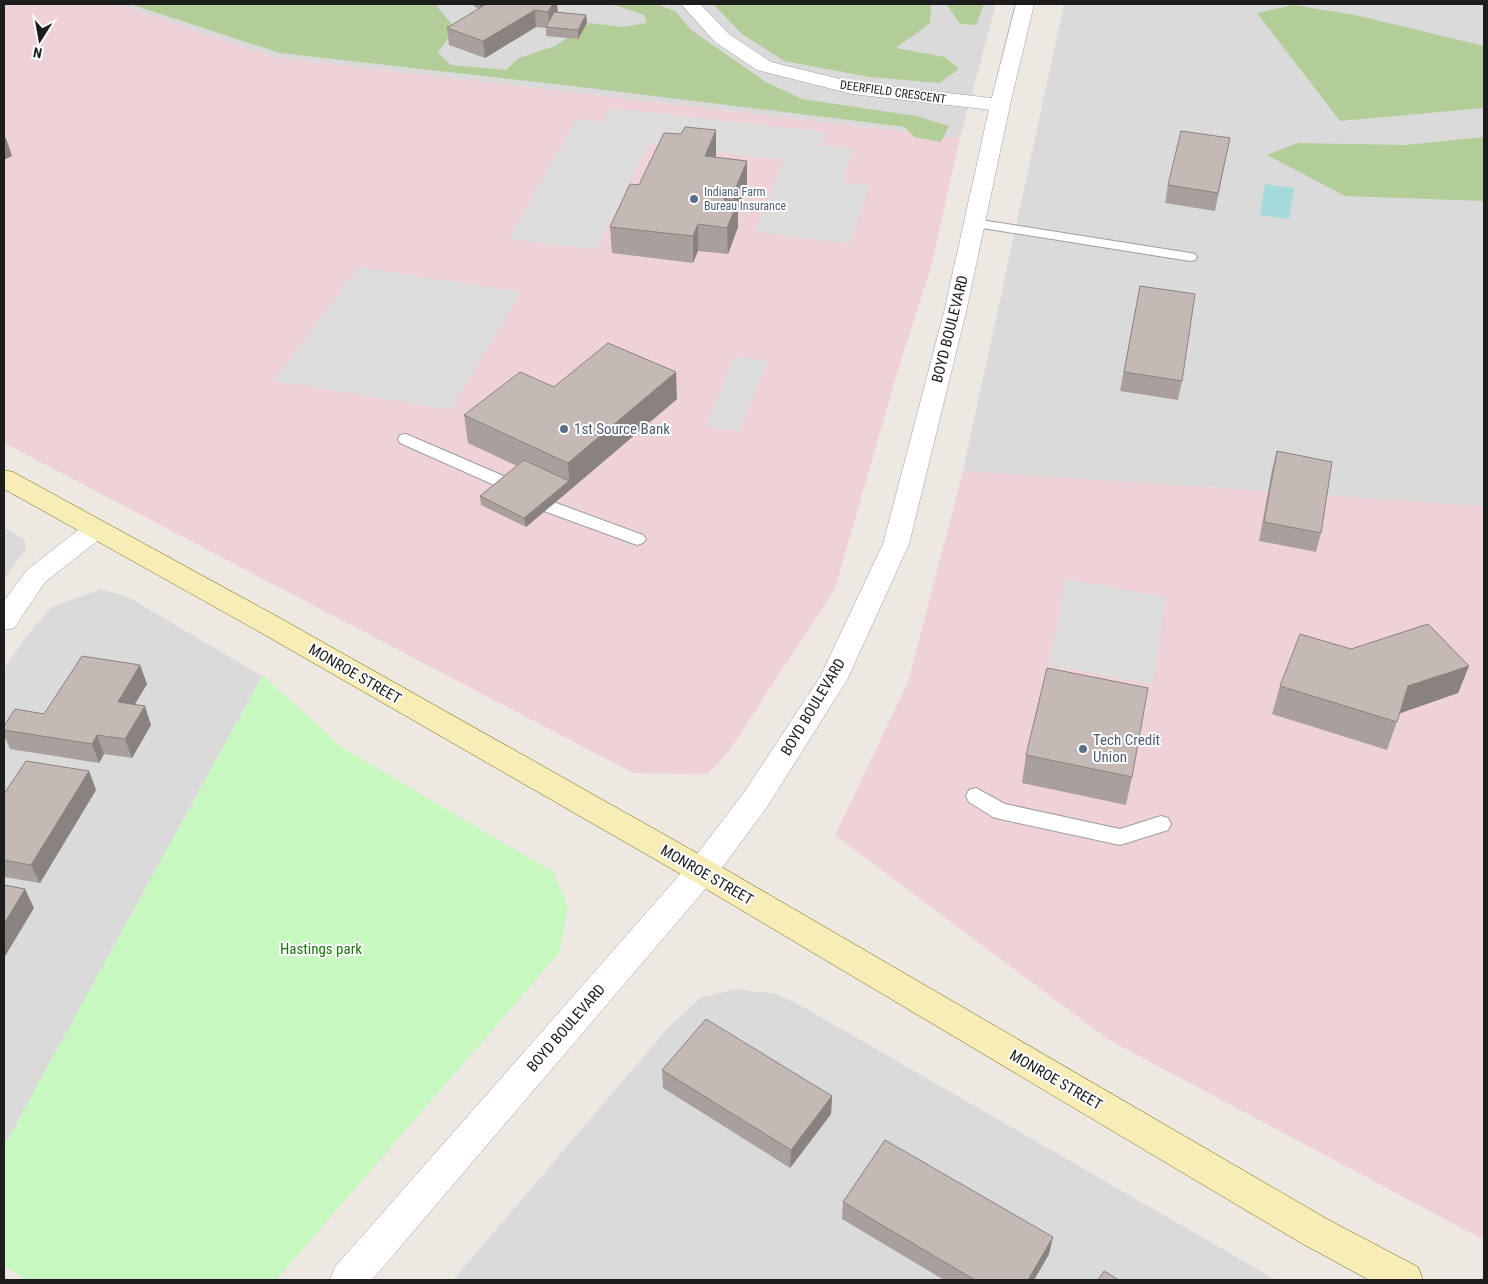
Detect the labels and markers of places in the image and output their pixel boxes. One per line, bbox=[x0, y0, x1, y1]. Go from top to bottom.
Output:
place label: Indiana Farm Bureau Insurance bbox=[704, 185, 786, 213]
marker: Indiana Farm Bureau Insurance bbox=[688, 193, 700, 205]
place label: 1st Source Bank bbox=[574, 420, 670, 438]
marker: 1st Source Bank bbox=[558, 423, 570, 435]
place label: Tech Credit Union bbox=[1093, 731, 1160, 766]
marker: Tech Credit Union bbox=[1077, 743, 1089, 755]

